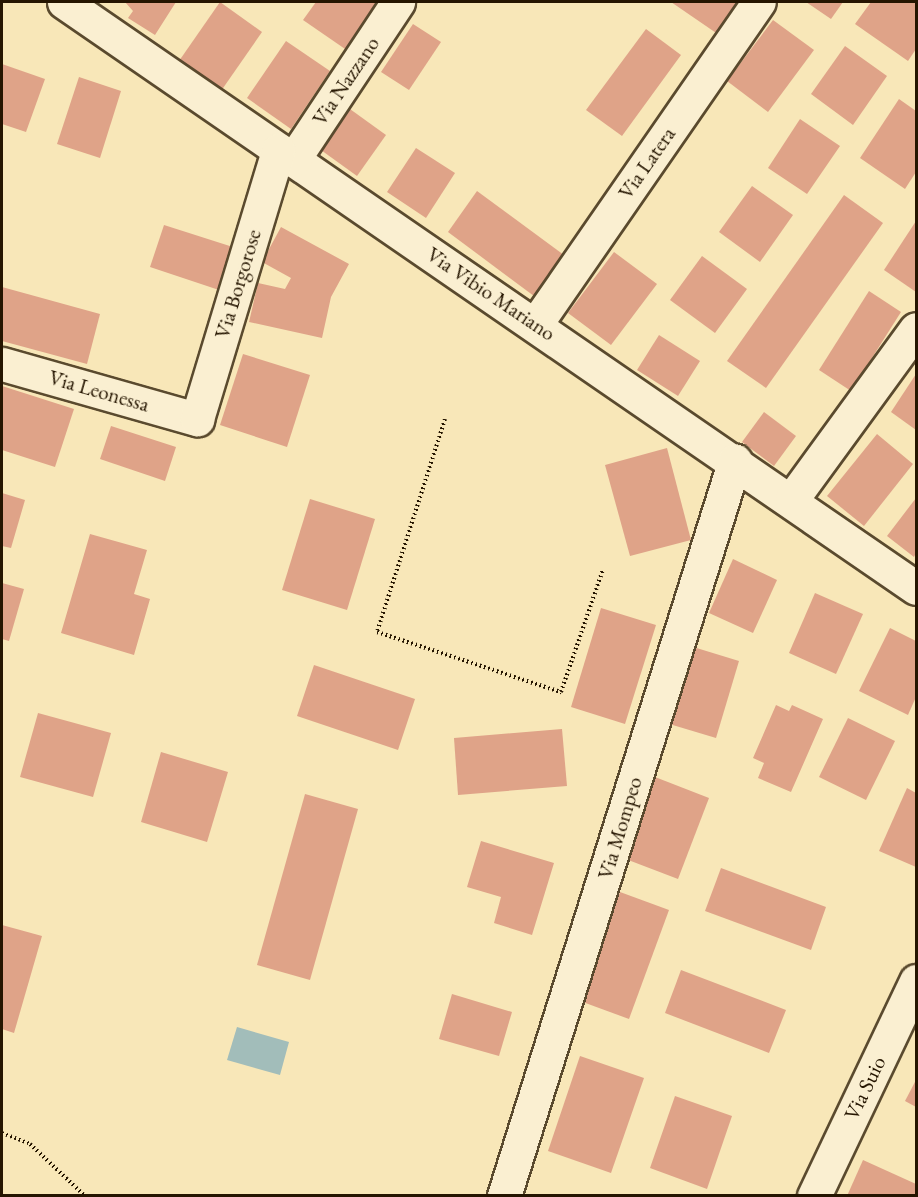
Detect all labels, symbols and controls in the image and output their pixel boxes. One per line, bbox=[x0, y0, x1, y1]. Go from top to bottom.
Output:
street label: Via Nazzano bbox=[307, 32, 385, 130]
street label: Via Latera bbox=[613, 122, 681, 204]
street label: Via Borgorose bbox=[209, 226, 267, 342]
street label: Via Vibio Mariano bbox=[422, 242, 560, 346]
street label: Via Leonessa bbox=[46, 365, 152, 417]
street label: Via Mompeo bbox=[592, 774, 648, 882]
street label: Via Suio bbox=[839, 1052, 891, 1124]

